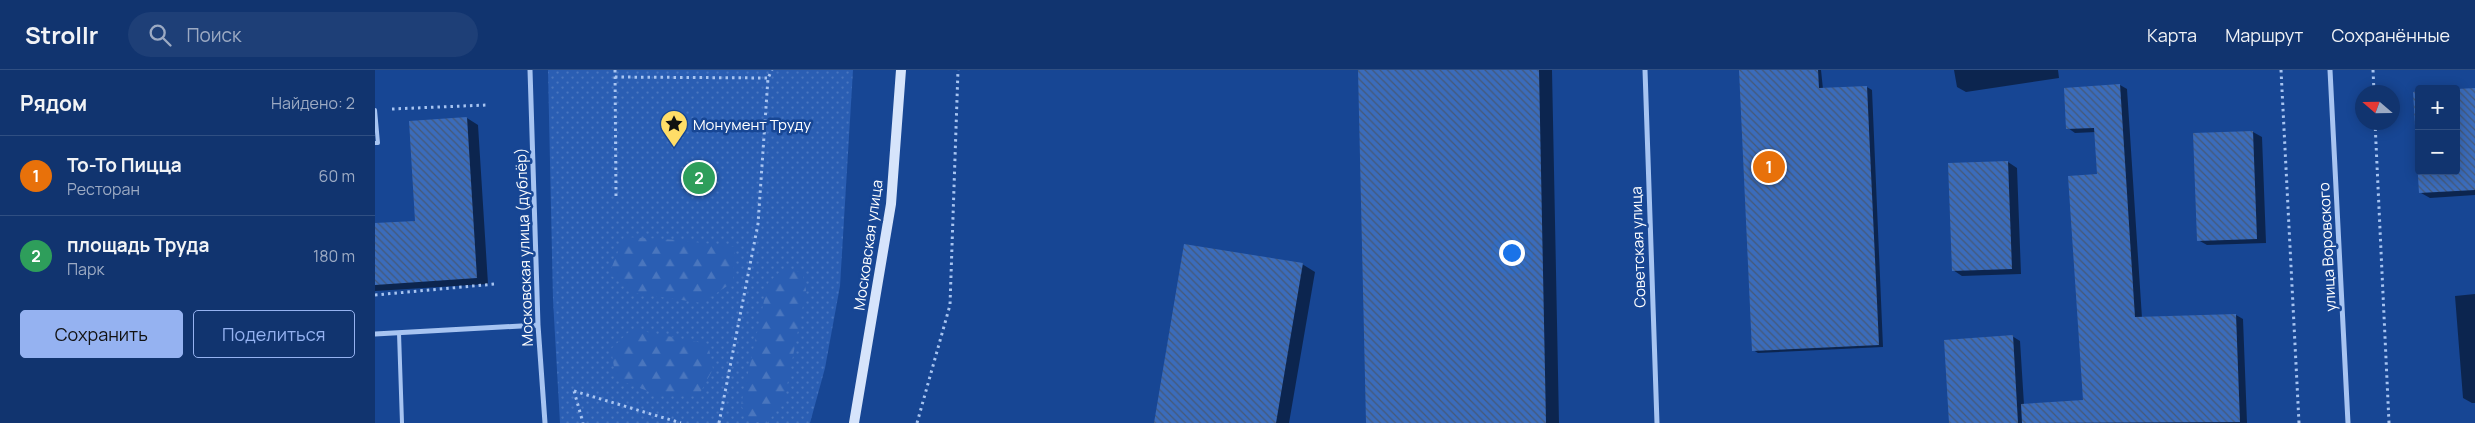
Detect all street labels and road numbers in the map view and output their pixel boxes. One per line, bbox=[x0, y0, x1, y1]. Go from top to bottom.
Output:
street label: Московская улица (дублёр) bbox=[510, 147, 538, 347]
street label: Московская улица bbox=[848, 178, 888, 312]
street label: улица Воровского bbox=[2313, 182, 2341, 312]
street label: Советская улица bbox=[1625, 186, 1651, 308]

